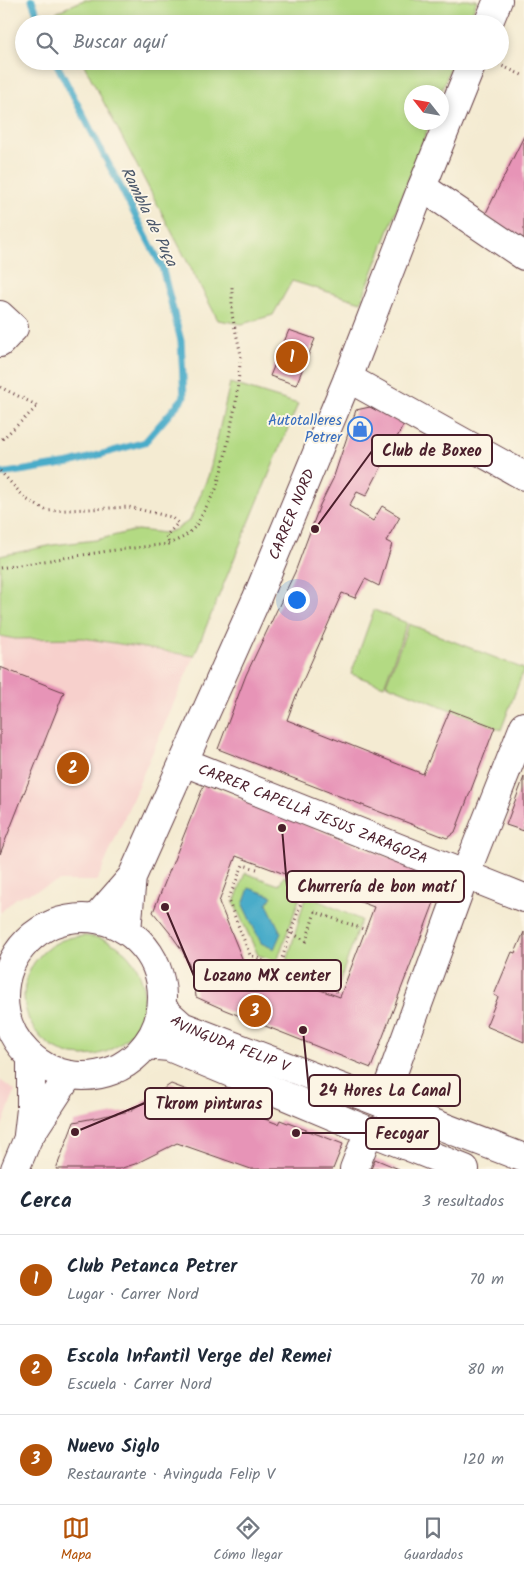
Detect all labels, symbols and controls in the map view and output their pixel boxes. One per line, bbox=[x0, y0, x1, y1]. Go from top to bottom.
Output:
search box bbox=[15, 15, 509, 70]
text: Buscar aquí bbox=[73, 28, 165, 58]
icon: search bbox=[33, 29, 61, 57]
north arrow bbox=[404, 85, 449, 130]
water label: Rambla de Puça bbox=[114, 162, 184, 272]
pin: 1 bbox=[276, 338, 308, 376]
place label: Autotalleres Petrer bbox=[268, 409, 343, 450]
shop icon: Autotalleres Petrer bbox=[347, 416, 373, 442]
callout: Club de Boxeo bbox=[372, 435, 492, 466]
text: Club de Boxeo bbox=[382, 439, 482, 464]
street label: CARRER NORD bbox=[263, 465, 322, 564]
your location bbox=[284, 587, 310, 613]
pin: 2 bbox=[57, 749, 89, 787]
street label: CARRER CAPELLÀ JESUS ZARAGOZA bbox=[194, 758, 431, 871]
callout: Churrería de bon matí bbox=[287, 871, 464, 902]
text: Churrería de bon matí bbox=[298, 875, 457, 900]
callout: Lozano MX center bbox=[194, 960, 341, 991]
text: Lozano MX center bbox=[203, 964, 332, 989]
pin: 3 bbox=[239, 992, 271, 1030]
street label: AVINGUDA FELIP V bbox=[164, 1010, 294, 1080]
callout: 24 Hores La Canal bbox=[309, 1075, 460, 1106]
text: 24 Hores La Canal bbox=[319, 1079, 451, 1104]
callout: Tkrom pinturas bbox=[145, 1088, 272, 1119]
text: Tkrom pinturas bbox=[156, 1092, 263, 1117]
callout: Fecogar bbox=[366, 1118, 439, 1149]
text: Fecogar bbox=[375, 1122, 430, 1147]
text: Cerca bbox=[20, 1185, 72, 1218]
text: 3 resultados bbox=[422, 1189, 504, 1214]
text: Club Petanca Petrer bbox=[67, 1252, 237, 1282]
text: 1 bbox=[34, 1267, 38, 1292]
text: 70 m bbox=[469, 1267, 504, 1292]
text: Lugar · Carrer Nord bbox=[67, 1282, 198, 1307]
text: Escola Infantil Verge del Remei bbox=[67, 1342, 331, 1372]
text: 2 bbox=[31, 1357, 41, 1382]
text: 80 m bbox=[467, 1357, 504, 1382]
text: Escuela · Carrer Nord bbox=[67, 1372, 211, 1397]
text: Nuevo Siglo bbox=[67, 1432, 160, 1462]
text: 3 bbox=[32, 1447, 40, 1472]
text: 120 m bbox=[463, 1447, 504, 1472]
text: Restaurante · Avinguda Felip V bbox=[67, 1462, 275, 1487]
tab: Mapa bbox=[61, 1514, 92, 1566]
tab: Cómo llegar bbox=[213, 1514, 282, 1566]
tab: Guardados bbox=[404, 1514, 463, 1566]

